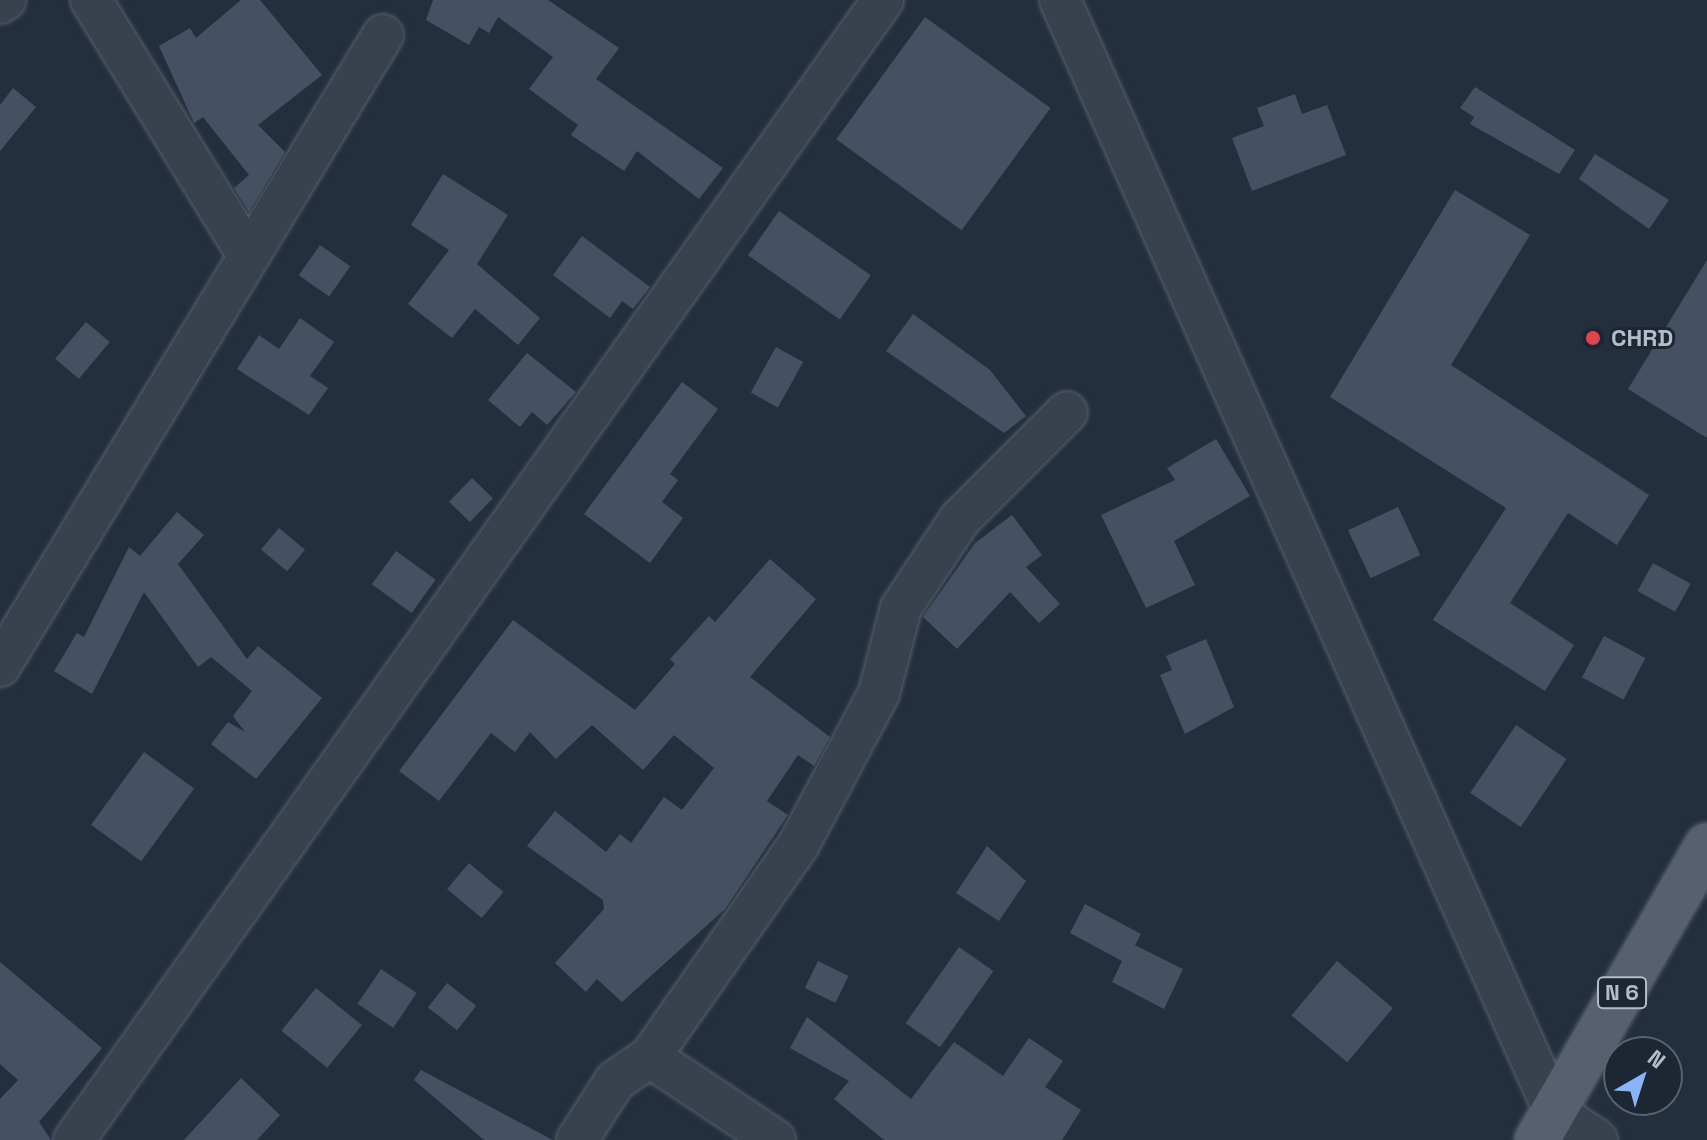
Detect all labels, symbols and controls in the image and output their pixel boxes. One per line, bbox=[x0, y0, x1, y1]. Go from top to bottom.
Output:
place label: CHRD bbox=[1611, 324, 1673, 352]
marker: CHRD bbox=[1582, 327, 1604, 349]
road number: N 6 bbox=[1596, 975, 1648, 1011]
north arrow bbox=[1603, 1036, 1683, 1116]
text: N bbox=[1642, 1043, 1671, 1074]

